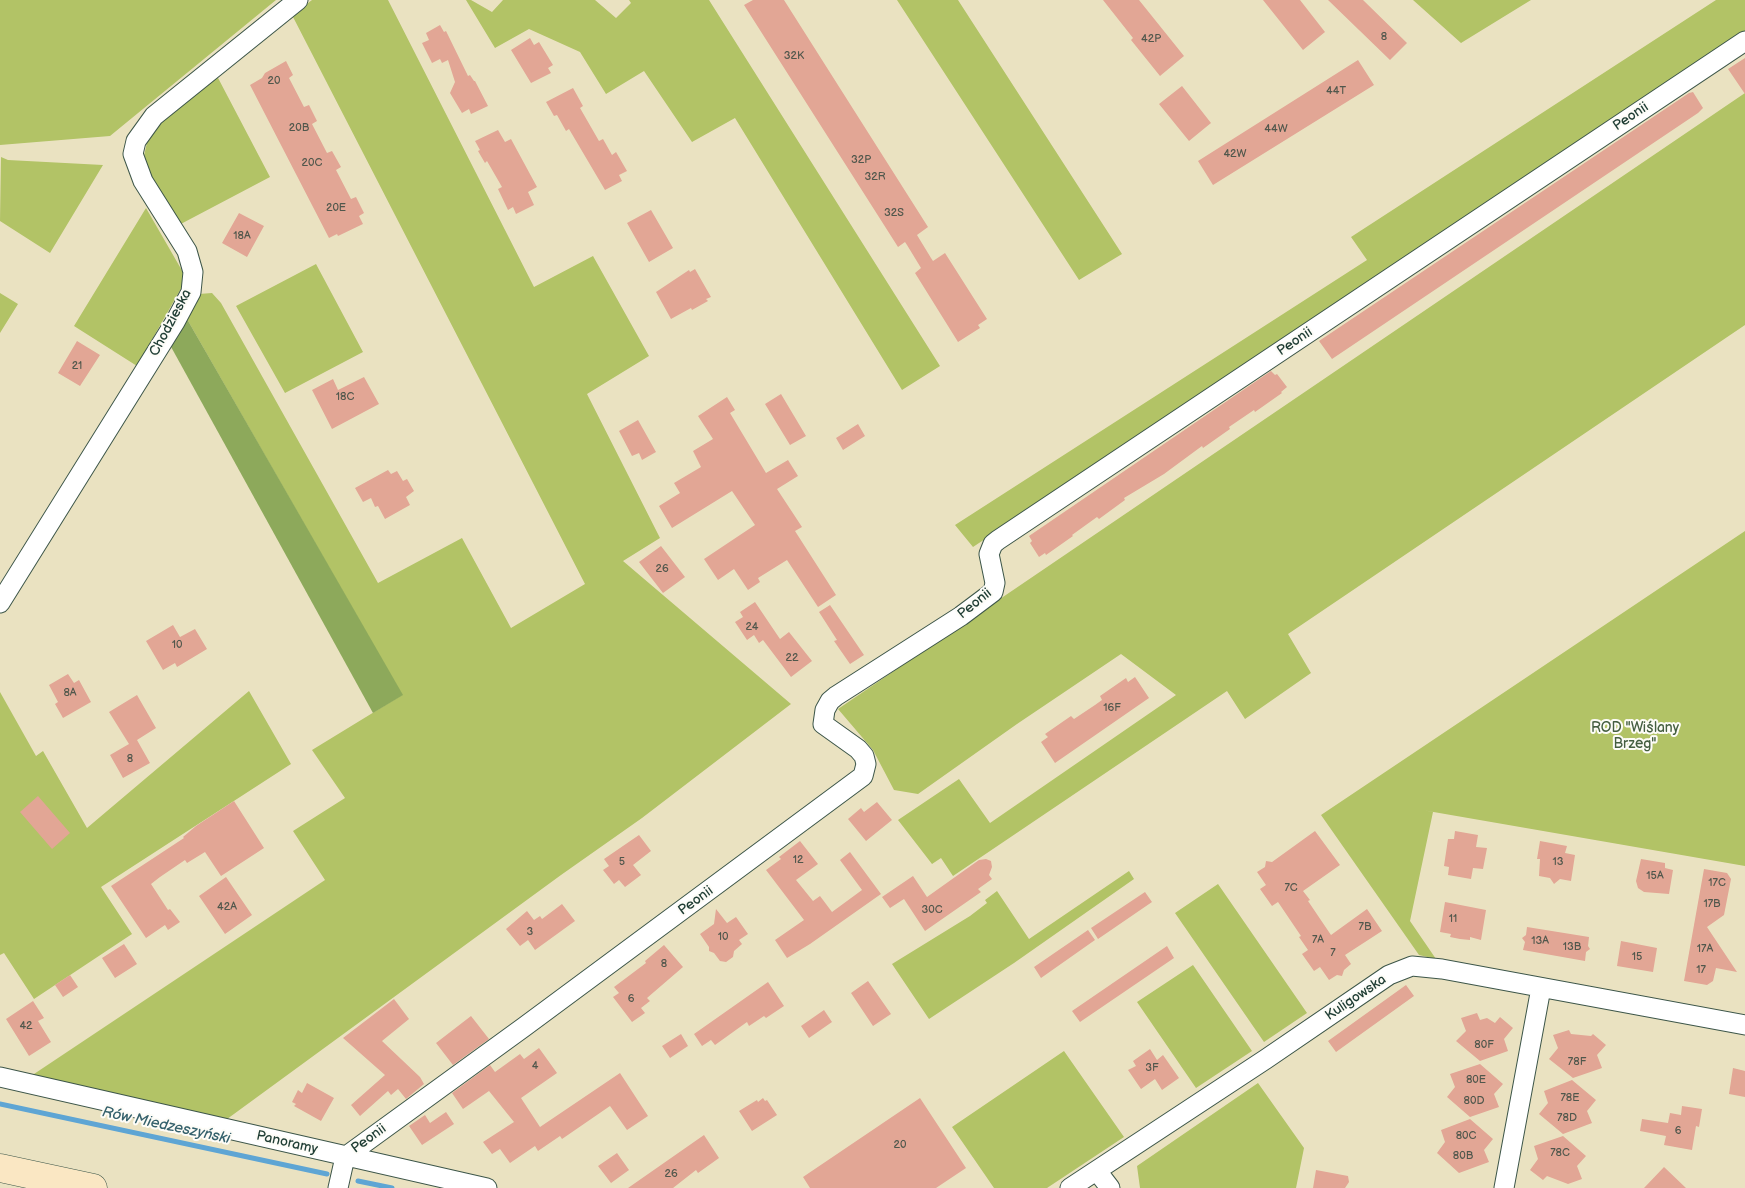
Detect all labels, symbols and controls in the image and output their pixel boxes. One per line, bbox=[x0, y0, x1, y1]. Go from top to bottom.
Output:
house number: 8 bbox=[1381, 30, 1387, 44]
house number: 42P bbox=[1141, 32, 1161, 46]
house number: 32K bbox=[784, 49, 804, 63]
house number: 20 bbox=[268, 74, 280, 88]
house number: 44T bbox=[1326, 84, 1346, 98]
street label: Peonii bbox=[1610, 99, 1652, 135]
house number: 20B bbox=[289, 121, 309, 135]
house number: 44W bbox=[1264, 122, 1288, 136]
house number: 42W bbox=[1223, 147, 1247, 161]
house number: 32P bbox=[851, 153, 871, 167]
house number: 20C bbox=[302, 156, 322, 170]
house number: 32R bbox=[864, 170, 886, 184]
house number: 20E bbox=[326, 201, 346, 215]
house number: 32S bbox=[884, 206, 904, 220]
house number: 18A bbox=[233, 229, 251, 243]
street label: Chodzieska bbox=[146, 287, 196, 359]
street label: Peonii bbox=[1274, 324, 1316, 360]
house number: 21 bbox=[72, 359, 82, 373]
house number: 18C bbox=[336, 390, 354, 404]
house number: 26 bbox=[655, 562, 669, 576]
street label: Peonii bbox=[955, 585, 995, 623]
house number: 24 bbox=[745, 620, 759, 634]
house number: 10 bbox=[172, 638, 182, 652]
house number: 22 bbox=[786, 651, 798, 665]
house number: 8A bbox=[63, 686, 77, 700]
house number: 16F bbox=[1103, 701, 1121, 715]
park label: ROD "Wiślany Brzeg" bbox=[1591, 720, 1679, 752]
house number: 8 bbox=[127, 752, 133, 766]
house number: 12 bbox=[793, 853, 803, 867]
house number: 5 bbox=[619, 855, 625, 869]
house number: 13 bbox=[1552, 855, 1564, 869]
house number: 15A bbox=[1646, 869, 1664, 883]
house number: 17C bbox=[1708, 876, 1726, 890]
house number: 7C bbox=[1284, 881, 1298, 895]
street label: Peonii bbox=[675, 883, 717, 919]
house number: 17B bbox=[1703, 897, 1721, 911]
house number: 42A bbox=[217, 900, 237, 914]
house number: 30C bbox=[921, 903, 943, 917]
house number: 11 bbox=[1449, 912, 1457, 926]
house number: 7B bbox=[1359, 920, 1371, 934]
house number: 3 bbox=[527, 925, 533, 939]
house number: 10 bbox=[718, 930, 728, 944]
house number: 7A bbox=[1312, 933, 1324, 947]
house number: 13A bbox=[1531, 934, 1549, 948]
house number: 13B bbox=[1563, 940, 1581, 954]
house number: 17A bbox=[1697, 942, 1713, 956]
house number: 7 bbox=[1330, 946, 1336, 960]
house number: 15 bbox=[1632, 950, 1642, 964]
house number: 8 bbox=[661, 957, 667, 971]
house number: 17 bbox=[1696, 963, 1706, 977]
street label: Kuligowska bbox=[1322, 972, 1390, 1024]
house number: 6 bbox=[628, 992, 634, 1006]
house number: 42 bbox=[19, 1019, 33, 1033]
house number: 80F bbox=[1474, 1038, 1494, 1052]
house number: 78F bbox=[1568, 1055, 1586, 1069]
house number: 4 bbox=[532, 1059, 538, 1073]
house number: 3F bbox=[1145, 1061, 1159, 1075]
house number: 80E bbox=[1466, 1073, 1486, 1087]
house number: 78E bbox=[1560, 1091, 1580, 1105]
house number: 80D bbox=[1464, 1094, 1484, 1108]
water label: Rów Miedzeszyński bbox=[100, 1104, 232, 1148]
house number: 78D bbox=[1557, 1111, 1577, 1125]
street label: Peonii bbox=[348, 1121, 390, 1157]
house number: 6 bbox=[1675, 1124, 1681, 1138]
street label: Panoramy bbox=[255, 1128, 319, 1158]
house number: 80C bbox=[1456, 1129, 1476, 1143]
house number: 20 bbox=[894, 1138, 906, 1152]
house number: 78C bbox=[1550, 1146, 1570, 1160]
house number: 80B bbox=[1453, 1149, 1473, 1163]
house number: 26 bbox=[664, 1167, 678, 1181]

